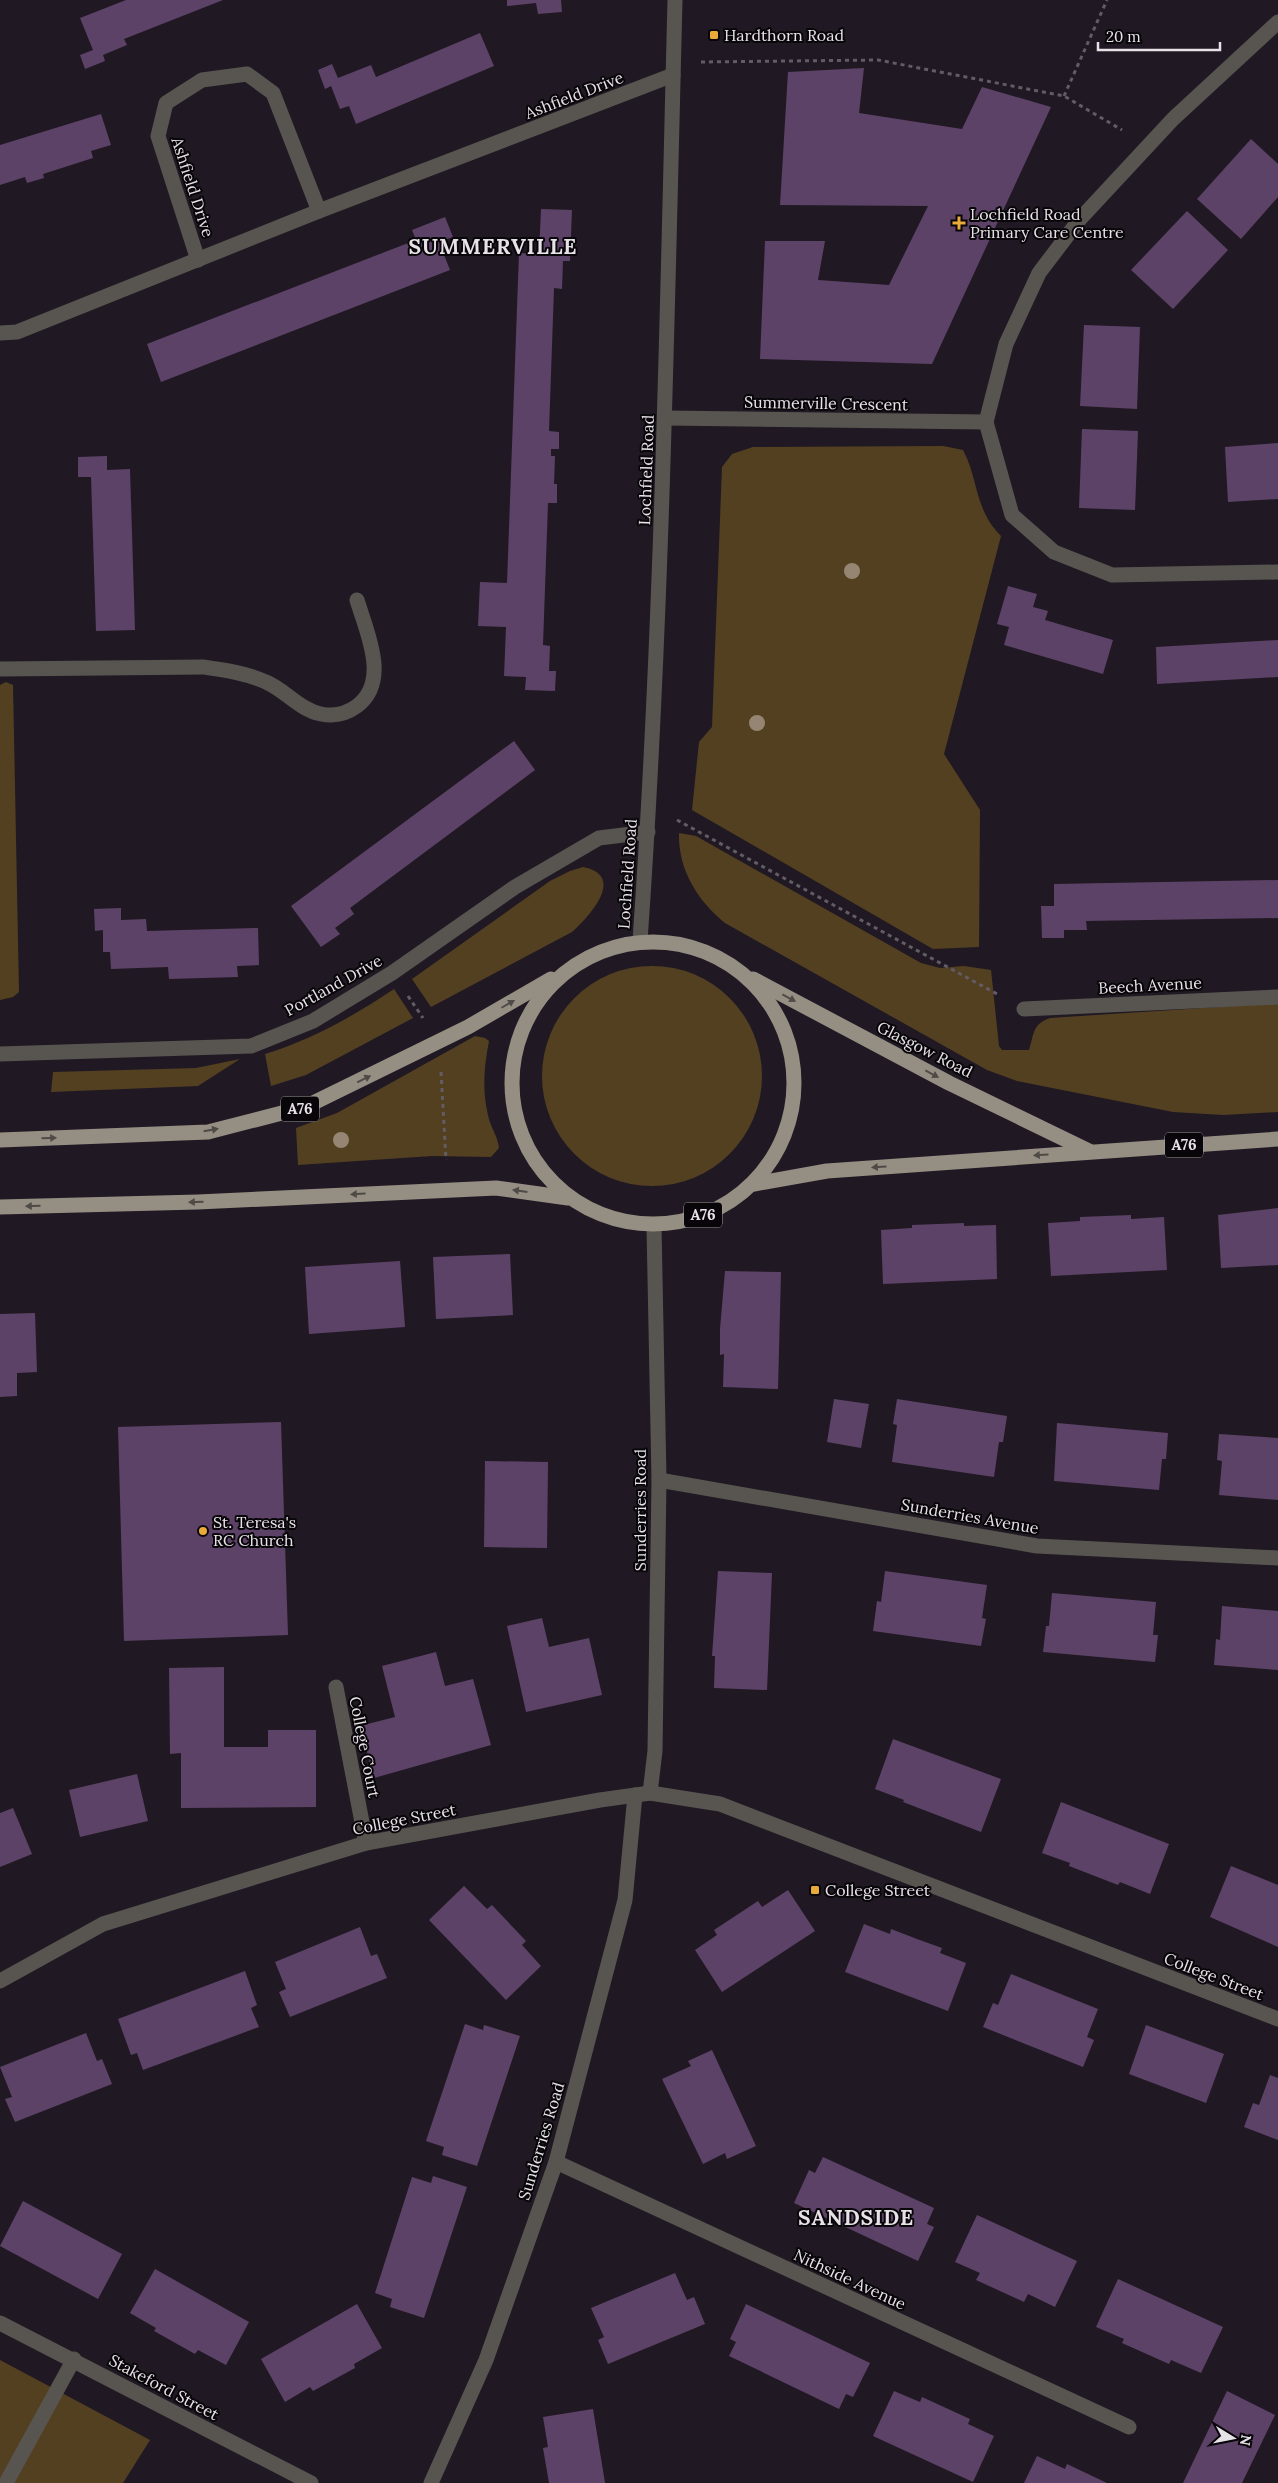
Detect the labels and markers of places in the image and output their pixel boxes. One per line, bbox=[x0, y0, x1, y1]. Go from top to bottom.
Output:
place label: Hardthorn Road bbox=[724, 25, 844, 45]
marker: Hardthorn Road bbox=[708, 29, 720, 41]
place label: Lochfield Road Primary Care Centre bbox=[970, 204, 1124, 242]
marker: Lochfield Road Primary Care Centre bbox=[952, 216, 966, 230]
place label: St. Teresa's RC Church bbox=[213, 1512, 296, 1550]
marker: St. Teresa's RC Church bbox=[197, 1525, 209, 1537]
place label: College Street bbox=[825, 1880, 931, 1900]
marker: College Street bbox=[809, 1884, 821, 1896]

